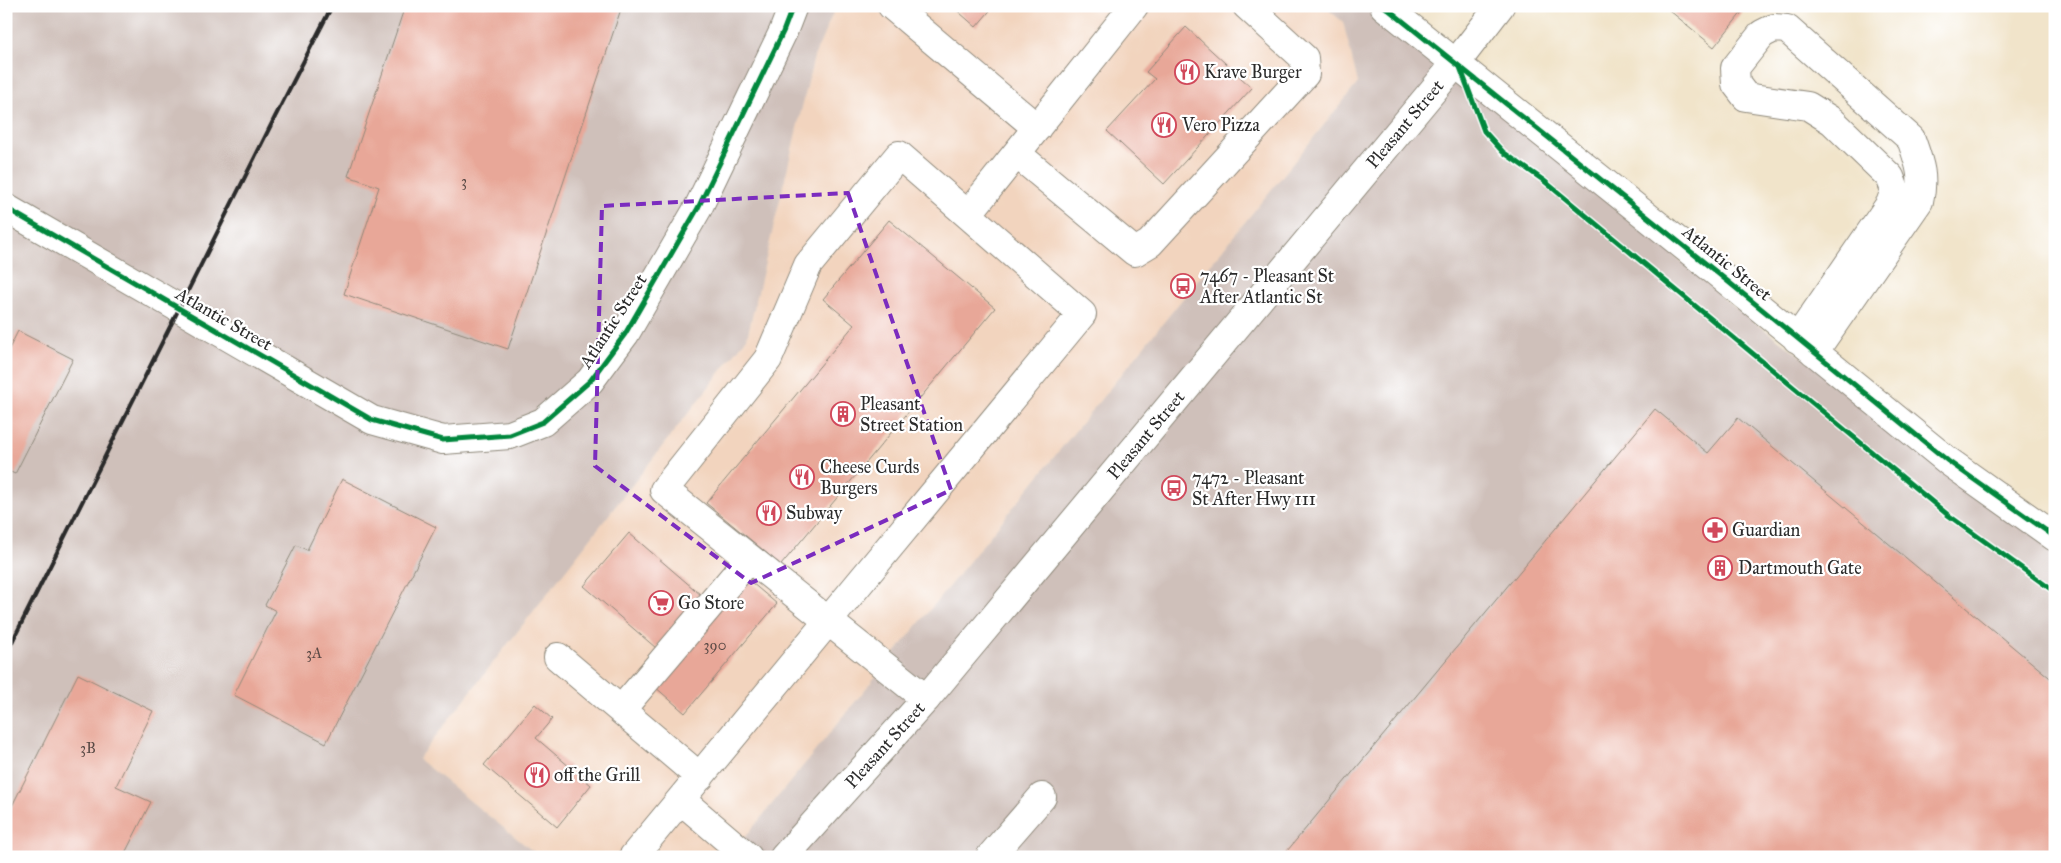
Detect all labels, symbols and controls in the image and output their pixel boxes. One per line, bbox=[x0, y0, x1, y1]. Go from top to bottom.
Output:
restaurant icon: Krave Burger bbox=[1174, 59, 1200, 85]
place label: Krave Burger bbox=[1204, 61, 1302, 84]
street label: Pleasant Street bbox=[1362, 75, 1449, 173]
restaurant icon: Vero Pizza bbox=[1151, 112, 1177, 138]
place label: Vero Pizza bbox=[1181, 114, 1260, 136]
house number: 3 bbox=[461, 172, 467, 190]
street label: Atlantic Street bbox=[1677, 220, 1776, 306]
place label: 7467 - Pleasant St After Atlantic St bbox=[1199, 265, 1335, 308]
street label: Atlantic Street bbox=[574, 269, 652, 373]
bus stop icon: 7467 - Pleasant St After Atlantic St bbox=[1170, 273, 1196, 299]
street label: Atlantic Street bbox=[171, 282, 277, 356]
street label: Pleasant Street bbox=[1103, 386, 1190, 484]
place label: Pleasant Street Station bbox=[860, 393, 963, 436]
building icon: Pleasant Street Station bbox=[830, 401, 856, 427]
place label: Cheese Curds Burgers bbox=[820, 456, 919, 500]
restaurant icon: Cheese Curds Burgers bbox=[789, 464, 815, 490]
place label: 7472 - Pleasant St After Hwy 111 bbox=[1192, 467, 1316, 510]
bus stop icon: 7472 - Pleasant St After Hwy 111 bbox=[1161, 475, 1187, 501]
restaurant icon: Subway bbox=[756, 500, 782, 526]
place label: Subway bbox=[786, 502, 843, 524]
pharmacy icon: Guardian bbox=[1702, 517, 1728, 543]
place label: Guardian bbox=[1732, 519, 1801, 541]
building icon: Dartmouth Gate bbox=[1707, 555, 1733, 581]
place label: Dartmouth Gate bbox=[1738, 557, 1862, 579]
supermarket icon: Go Store bbox=[648, 590, 674, 616]
place label: Go Store bbox=[678, 592, 744, 614]
house number: 390 bbox=[704, 636, 726, 654]
house number: 3A bbox=[306, 644, 322, 662]
street label: Pleasant Street bbox=[840, 697, 930, 793]
house number: 3B bbox=[80, 739, 96, 757]
restaurant icon: off the Grill bbox=[524, 762, 550, 788]
place label: off the Grill bbox=[554, 764, 640, 786]

